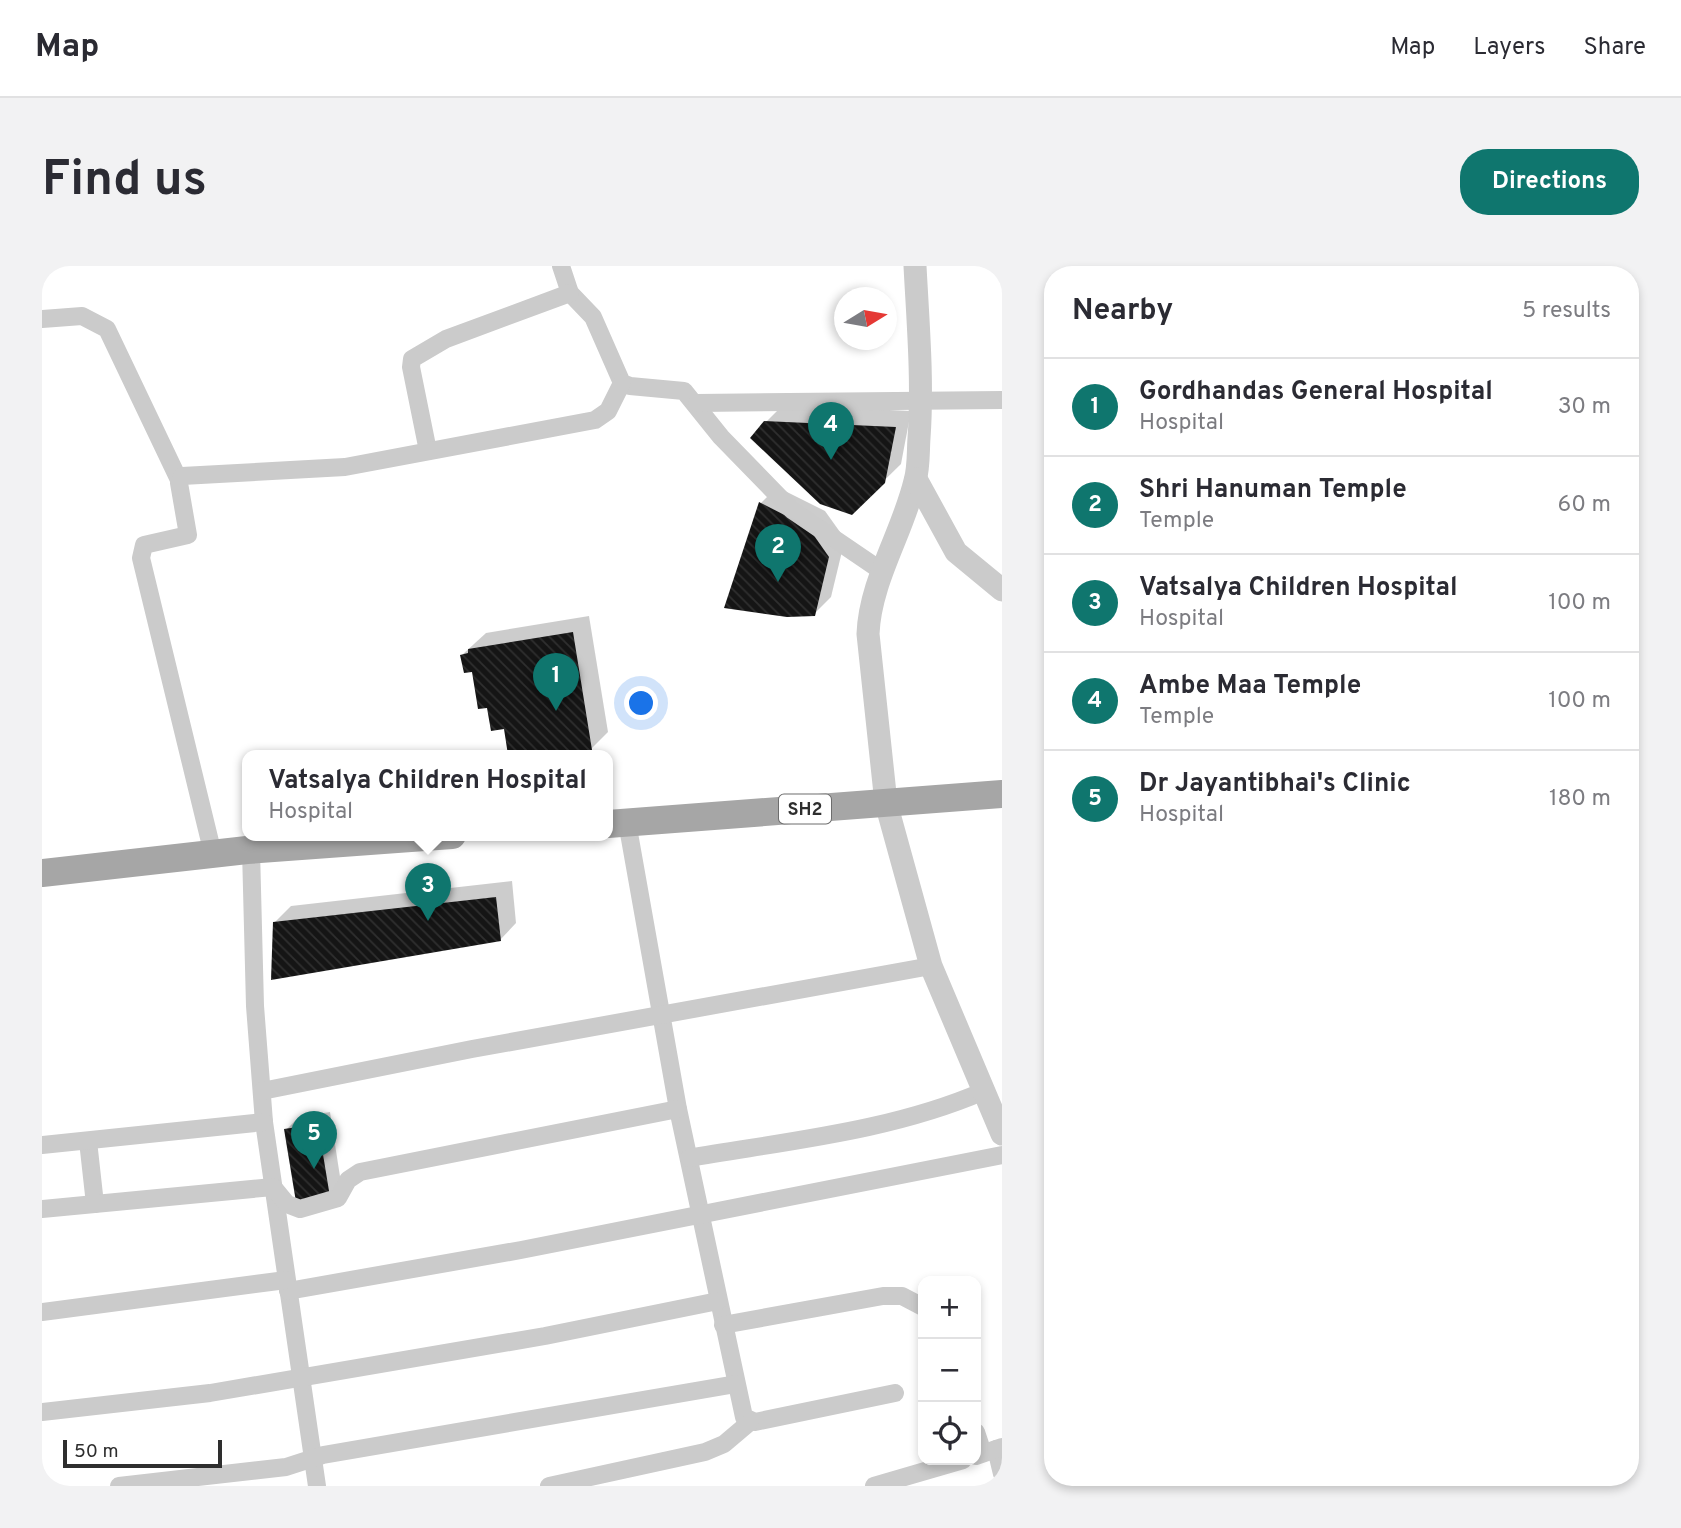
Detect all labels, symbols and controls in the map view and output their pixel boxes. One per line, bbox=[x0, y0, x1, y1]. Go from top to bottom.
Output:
text: Map bbox=[35, 27, 99, 69]
text: Map bbox=[1390, 33, 1435, 63]
text: Layers bbox=[1473, 33, 1545, 63]
text: Share bbox=[1583, 33, 1646, 63]
button: Directions bbox=[1460, 149, 1639, 215]
text: Find us bbox=[42, 151, 207, 213]
north arrow bbox=[834, 287, 897, 350]
text: Nearby bbox=[1072, 293, 1173, 330]
text: 5 results bbox=[1522, 297, 1611, 326]
text: Gordhandas General Hospital bbox=[1139, 376, 1493, 409]
text: 1 bbox=[1090, 393, 1100, 422]
text: 30 m bbox=[1558, 393, 1611, 422]
pin: 4 bbox=[808, 402, 854, 460]
text: Hospital bbox=[1139, 409, 1224, 438]
text: Shri Hanuman Temple bbox=[1139, 474, 1407, 507]
text: 2 bbox=[1088, 491, 1102, 520]
text: 60 m bbox=[1558, 491, 1611, 520]
text: Temple bbox=[1139, 507, 1214, 536]
pin: 2 bbox=[755, 524, 801, 582]
text: Vatsalya Children Hospital bbox=[1139, 572, 1458, 605]
text: 3 bbox=[1088, 589, 1102, 618]
text: 100 m bbox=[1548, 589, 1611, 618]
text: Hospital bbox=[1139, 605, 1224, 634]
pin: 1 bbox=[533, 653, 579, 711]
text: Ambe Maa Temple bbox=[1139, 670, 1361, 703]
your location bbox=[624, 686, 658, 720]
text: 4 bbox=[1088, 687, 1102, 716]
text: 100 m bbox=[1548, 687, 1611, 716]
text: Temple bbox=[1139, 703, 1214, 732]
popup bbox=[242, 750, 613, 841]
text: Vatsalya Children Hospital bbox=[268, 765, 587, 798]
text: Dr Jayantibhai's Clinic bbox=[1139, 768, 1411, 801]
text: 5 bbox=[1088, 785, 1102, 814]
text: 180 m bbox=[1549, 785, 1611, 814]
road number: SH2 bbox=[779, 794, 831, 824]
text: Hospital bbox=[268, 798, 353, 827]
text: Hospital bbox=[1139, 801, 1224, 830]
pin: 3 bbox=[405, 863, 451, 921]
pin: 5 bbox=[291, 1111, 337, 1169]
map controls bbox=[918, 1276, 981, 1465]
button: + bbox=[918, 1276, 981, 1339]
button: − bbox=[918, 1339, 981, 1402]
button: locate bbox=[918, 1402, 981, 1465]
scale bar bbox=[63, 1437, 222, 1469]
text: 50 m bbox=[74, 1440, 119, 1464]

